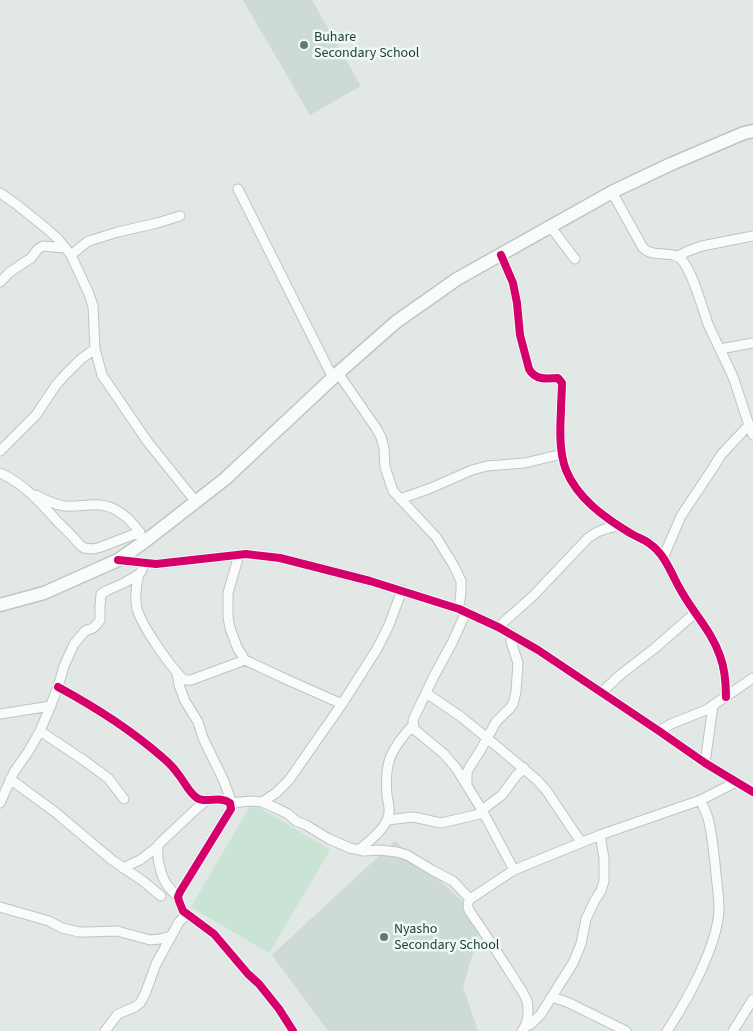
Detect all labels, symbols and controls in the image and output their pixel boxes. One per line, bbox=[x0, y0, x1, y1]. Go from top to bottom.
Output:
place label: Buhare Secondary School bbox=[314, 27, 420, 63]
marker: Buhare Secondary School bbox=[298, 39, 310, 51]
place label: Nyasho Secondary School bbox=[394, 919, 500, 955]
marker: Nyasho Secondary School bbox=[378, 931, 390, 943]

